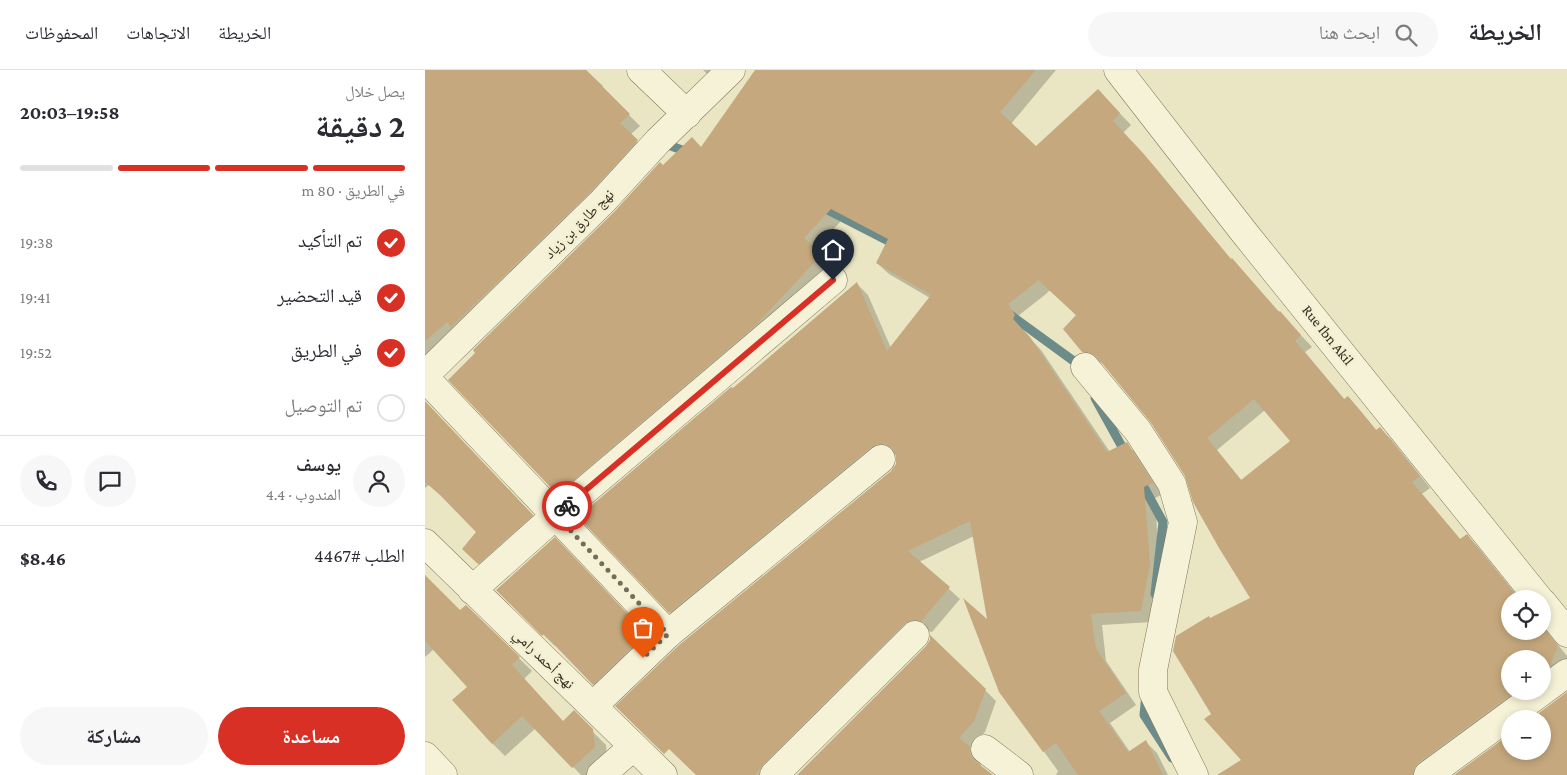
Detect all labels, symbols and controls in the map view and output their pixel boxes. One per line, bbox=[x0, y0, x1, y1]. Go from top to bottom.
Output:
search box bbox=[1088, 12, 1438, 57]
text: الخريطة bbox=[1468, 18, 1542, 45]
icon: search bbox=[1392, 21, 1420, 49]
text: ابحث هنا bbox=[1319, 22, 1380, 43]
text: المحفوظات bbox=[25, 23, 98, 43]
text: الاتجاهات bbox=[126, 23, 190, 43]
text: الخريطة bbox=[218, 23, 271, 43]
text: يصل خلال bbox=[345, 83, 405, 100]
text: 19:58–20:03 bbox=[20, 102, 119, 123]
text: 2 دقيقة bbox=[315, 108, 405, 144]
text: في الطريق · 80 m bbox=[301, 182, 405, 199]
street label: نهج طارق بن زياد bbox=[541, 186, 618, 263]
icon: check bbox=[377, 229, 405, 257]
pin bbox=[812, 229, 854, 280]
text: تم التأكيد bbox=[298, 230, 362, 251]
text: 19:38 bbox=[20, 234, 53, 251]
icon: home bbox=[819, 236, 847, 264]
icon: check bbox=[377, 284, 405, 312]
text: قيد التحضير bbox=[277, 285, 362, 306]
text: 19:41 bbox=[20, 289, 51, 306]
street label: Rue Ibn Akil bbox=[1299, 302, 1357, 368]
icon: check bbox=[377, 339, 405, 367]
text: في الطريق bbox=[291, 340, 362, 361]
text: 19:52 bbox=[20, 344, 52, 361]
text: تم التوصيل bbox=[285, 395, 362, 416]
text: يوسف bbox=[296, 454, 341, 475]
button: phone bbox=[20, 455, 72, 507]
button: chat bbox=[84, 455, 136, 507]
button: person bbox=[353, 455, 405, 507]
courier bbox=[542, 481, 592, 531]
text: المندوب · 4.4 bbox=[266, 486, 341, 503]
icon: bike bbox=[553, 492, 581, 520]
text: الطلب #4467 bbox=[314, 545, 405, 566]
text: $8.46 bbox=[20, 548, 66, 569]
map controls bbox=[1501, 590, 1551, 760]
button: locate bbox=[1501, 590, 1551, 640]
pin bbox=[622, 607, 664, 658]
icon: bag bbox=[629, 614, 657, 642]
street label: نهج أحمد رامي bbox=[508, 625, 578, 695]
button: + bbox=[1501, 650, 1551, 700]
button: مشاركة bbox=[20, 707, 208, 765]
button: مساعدة bbox=[218, 707, 405, 765]
button: − bbox=[1501, 710, 1551, 760]

